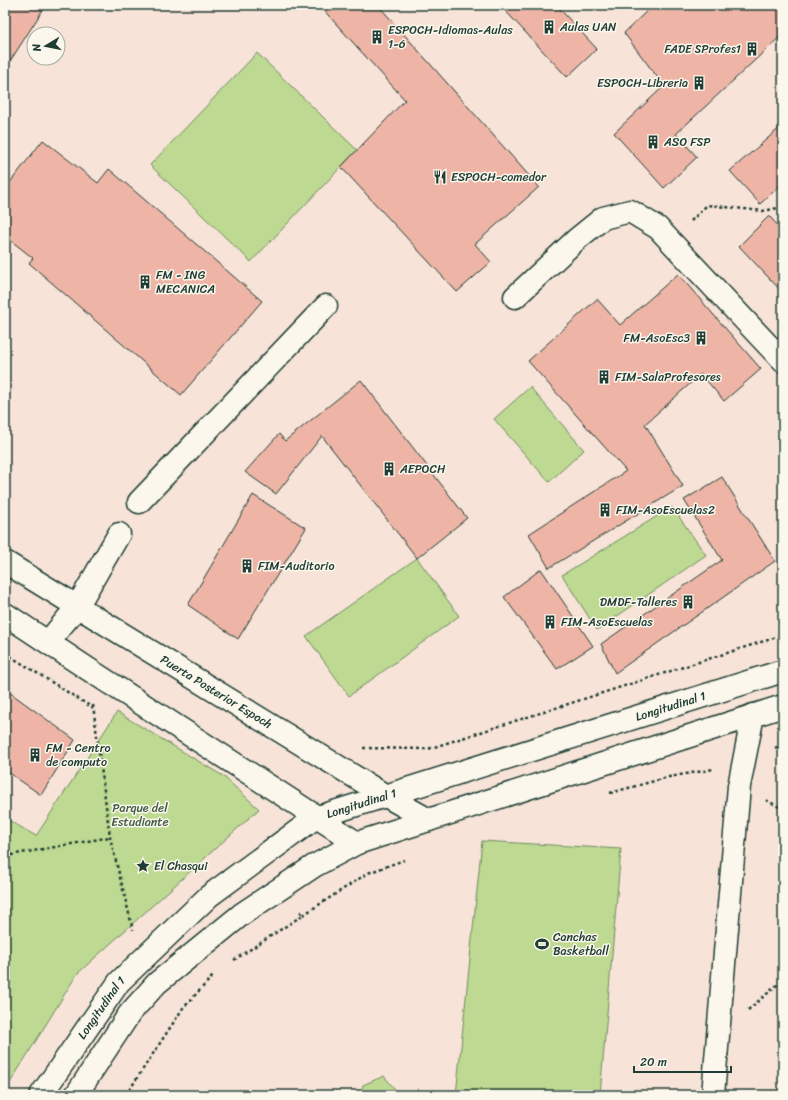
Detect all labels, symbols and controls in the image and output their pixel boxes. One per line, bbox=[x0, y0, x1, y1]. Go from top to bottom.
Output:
place label: Aulas UAN bbox=[559, 16, 617, 38]
place label: ESPOCH-Idiomas-Aulas 1-6 bbox=[388, 19, 513, 55]
building icon: Aulas UAN bbox=[541, 19, 557, 35]
north arrow bbox=[26, 26, 66, 66]
building icon: ESPOCH-Idiomas-Aulas 1-6 bbox=[369, 29, 385, 45]
place label: FADE SProfes1 bbox=[664, 38, 741, 60]
building icon: FADE SProfes1 bbox=[744, 41, 760, 57]
text: N bbox=[27, 42, 47, 54]
place label: ESPOCH-Libreria bbox=[597, 72, 688, 94]
building icon: ESPOCH-Libreria bbox=[691, 75, 707, 91]
place label: ASO FSP bbox=[663, 131, 711, 153]
building icon: ASO FSP bbox=[645, 134, 661, 150]
place label: ESPOCH-comedor bbox=[451, 166, 547, 188]
restaurant icon: ESPOCH-comedor bbox=[432, 169, 448, 185]
place label: FM - ING MECANICA bbox=[156, 264, 215, 300]
building icon: FM - ING MECANICA bbox=[137, 274, 153, 290]
place label: FM-AsoEsc3 bbox=[623, 327, 690, 349]
building icon: FM-AsoEsc3 bbox=[693, 330, 709, 346]
place label: FIM-SalaProfesores bbox=[615, 366, 721, 388]
building icon: FIM-SalaProfesores bbox=[596, 369, 612, 385]
place label: AEPOCH bbox=[399, 458, 446, 480]
building icon: AEPOCH bbox=[381, 461, 397, 477]
place label: FIM-AsoEscuelas2 bbox=[616, 499, 715, 521]
building icon: FIM-AsoEscuelas2 bbox=[597, 502, 613, 518]
place label: FIM-Auditorio bbox=[258, 555, 335, 577]
building icon: FIM-Auditorio bbox=[239, 558, 255, 574]
place label: DMDF-Talleres bbox=[600, 591, 677, 613]
building icon: DMDF-Talleres bbox=[680, 594, 696, 610]
place label: FIM-AsoEscuelas bbox=[561, 611, 653, 633]
building icon: FIM-AsoEscuelas bbox=[542, 614, 558, 630]
street label: Puerta Posterior Espoch bbox=[156, 649, 277, 735]
street label: Longitudinal 1 bbox=[633, 685, 708, 728]
place label: FM - Centro de computo bbox=[46, 737, 111, 773]
building icon: FM - Centro de computo bbox=[27, 747, 43, 763]
street label: Longitudinal 1 bbox=[323, 782, 399, 825]
park label: Parque del Estudiante bbox=[111, 797, 169, 833]
place label: El Chasqui bbox=[154, 855, 208, 877]
place icon: El Chasqui bbox=[135, 858, 151, 874]
place label: Canchas Basketball bbox=[553, 926, 610, 962]
sports icon: Canchas Basketball bbox=[534, 936, 550, 952]
street label: Longitudinal 1 bbox=[72, 971, 130, 1044]
scale bar bbox=[634, 1048, 731, 1074]
text: 20 m bbox=[640, 1051, 667, 1073]

